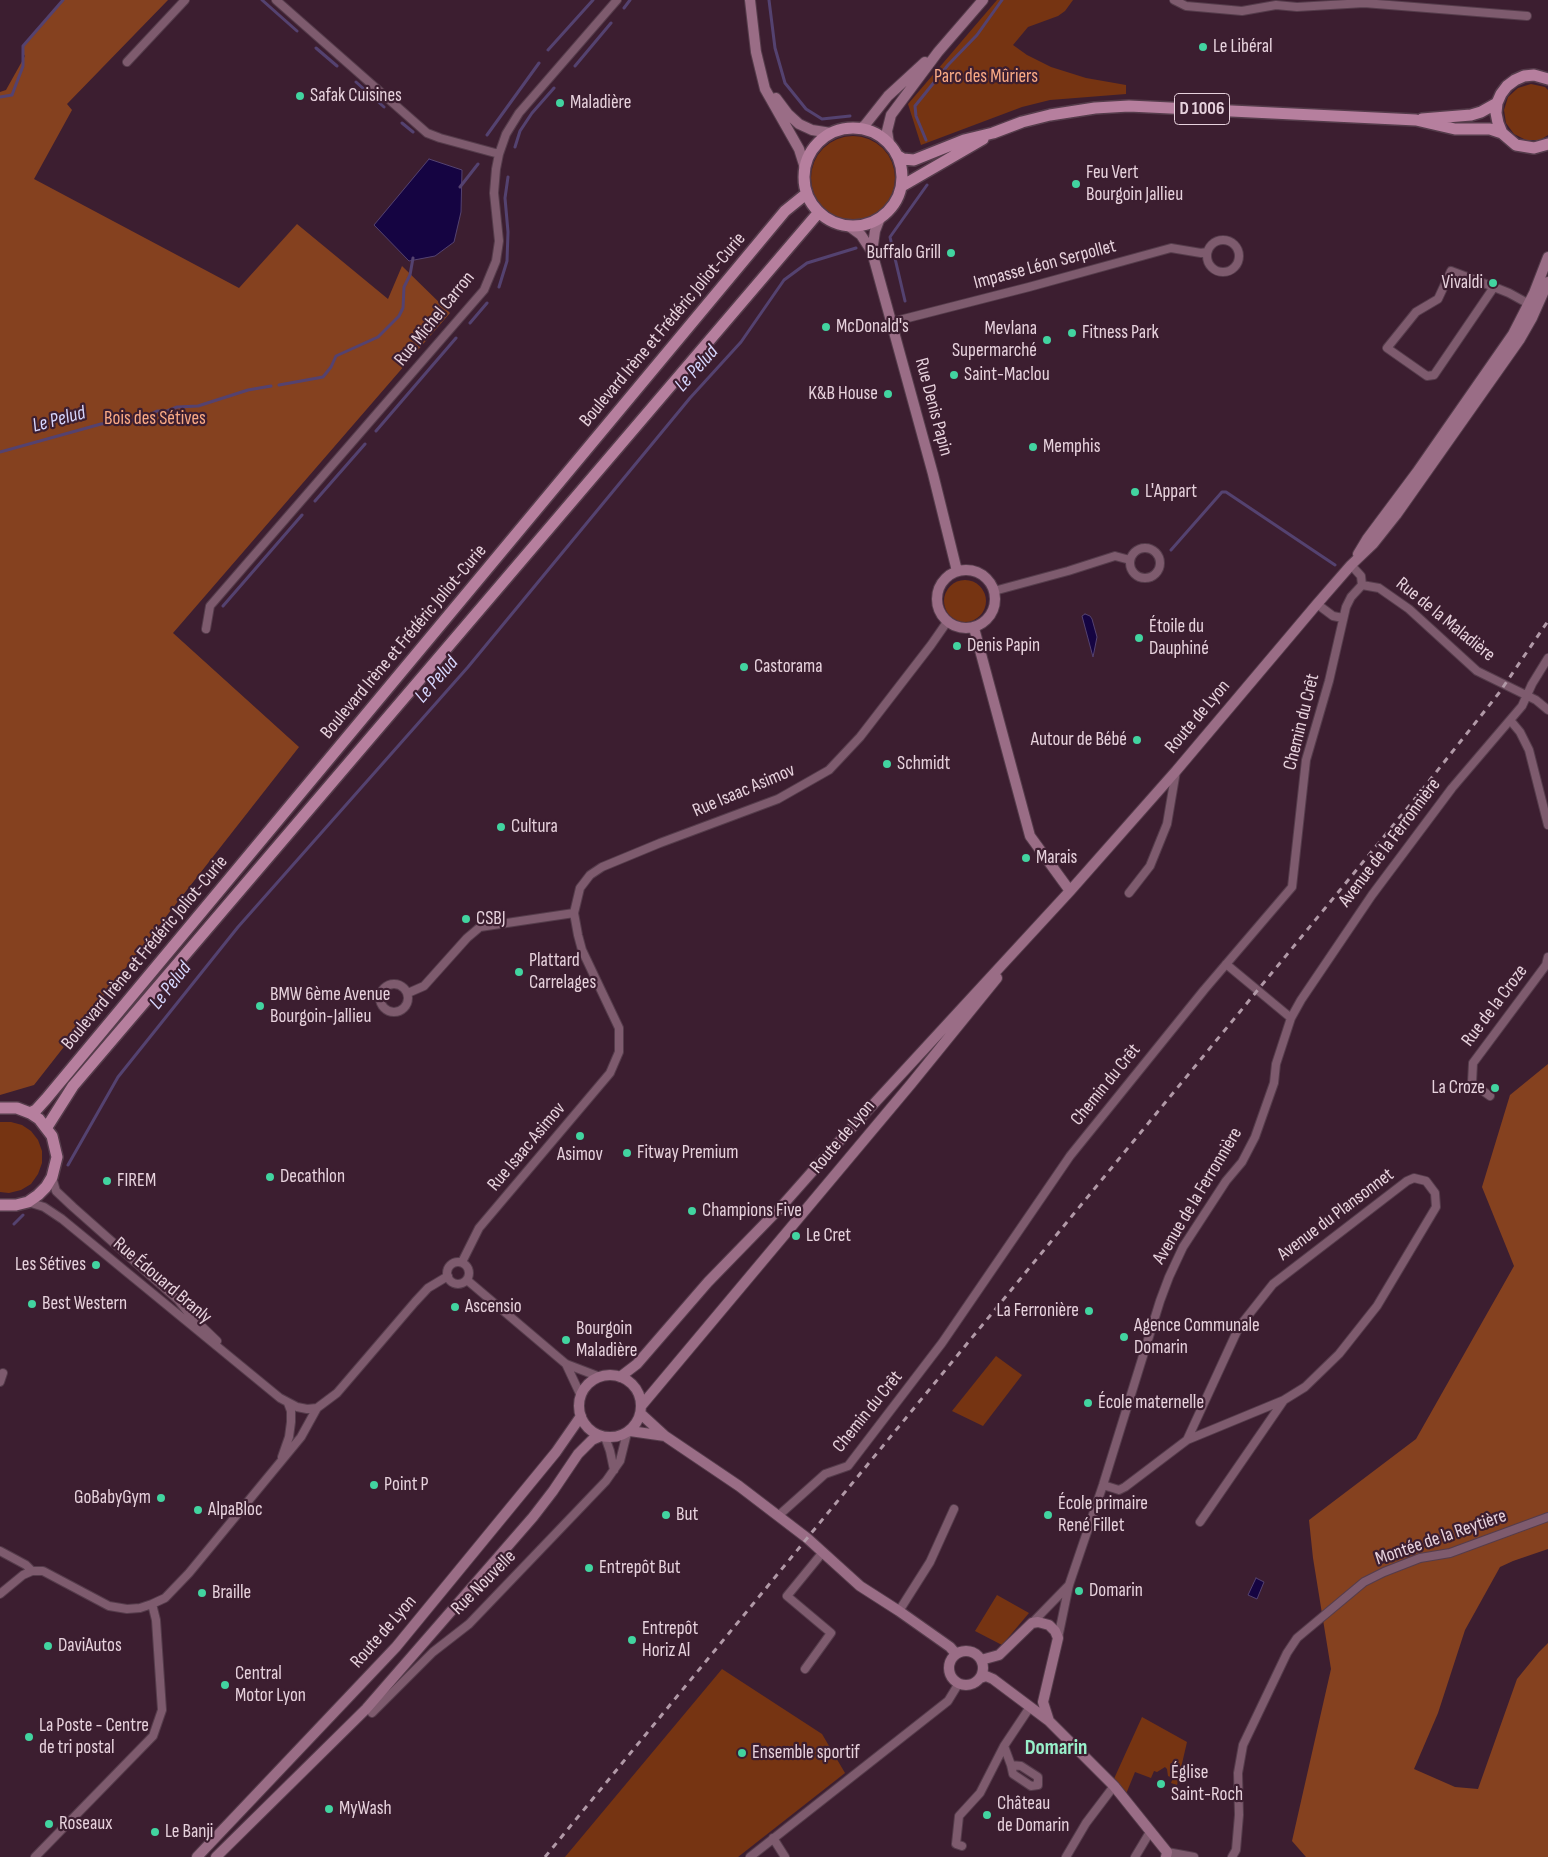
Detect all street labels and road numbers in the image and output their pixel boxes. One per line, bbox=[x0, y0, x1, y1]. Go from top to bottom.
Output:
road number: D 1006 bbox=[1174, 94, 1230, 125]
street label: Boulevard Irène et Frédéric Joliot-Curie bbox=[575, 228, 751, 432]
street label: Impasse Léon Serpollet bbox=[971, 235, 1119, 295]
street label: Rue Michel Carron bbox=[390, 267, 480, 371]
street label: Rue Denis Papin bbox=[909, 356, 957, 458]
street label: Boulevard Irène et Frédéric Joliot-Curie bbox=[316, 540, 492, 744]
street label: Rue de la Maladière bbox=[1391, 573, 1499, 667]
street label: Chemin du Crêt bbox=[1279, 671, 1325, 773]
street label: Route de Lyon bbox=[1161, 676, 1235, 758]
street label: Rue Isaac Asimov bbox=[689, 759, 799, 823]
street label: Avenue de la Ferronnière bbox=[1334, 774, 1446, 912]
street label: Boulevard Irène et Frédéric Joliot-Curie bbox=[57, 851, 233, 1055]
street label: Rue de la Croze bbox=[1457, 961, 1533, 1051]
street label: Chemin du Crêt bbox=[1066, 1040, 1146, 1130]
street label: Route de Lyon bbox=[806, 1096, 880, 1178]
street label: Rue Isaac Asimov bbox=[483, 1098, 571, 1196]
street label: Avenue de la Ferronnière bbox=[1148, 1124, 1248, 1268]
street label: Avenue du Plansonnet bbox=[1273, 1164, 1399, 1266]
street label: Rue Édouard Branly bbox=[108, 1233, 216, 1329]
street label: Chemin du Crêt bbox=[828, 1367, 908, 1457]
street label: Montée de la Reytière bbox=[1372, 1505, 1510, 1571]
street label: Rue Nouvelle bbox=[447, 1546, 521, 1620]
street label: Route de Lyon bbox=[346, 1591, 422, 1673]

